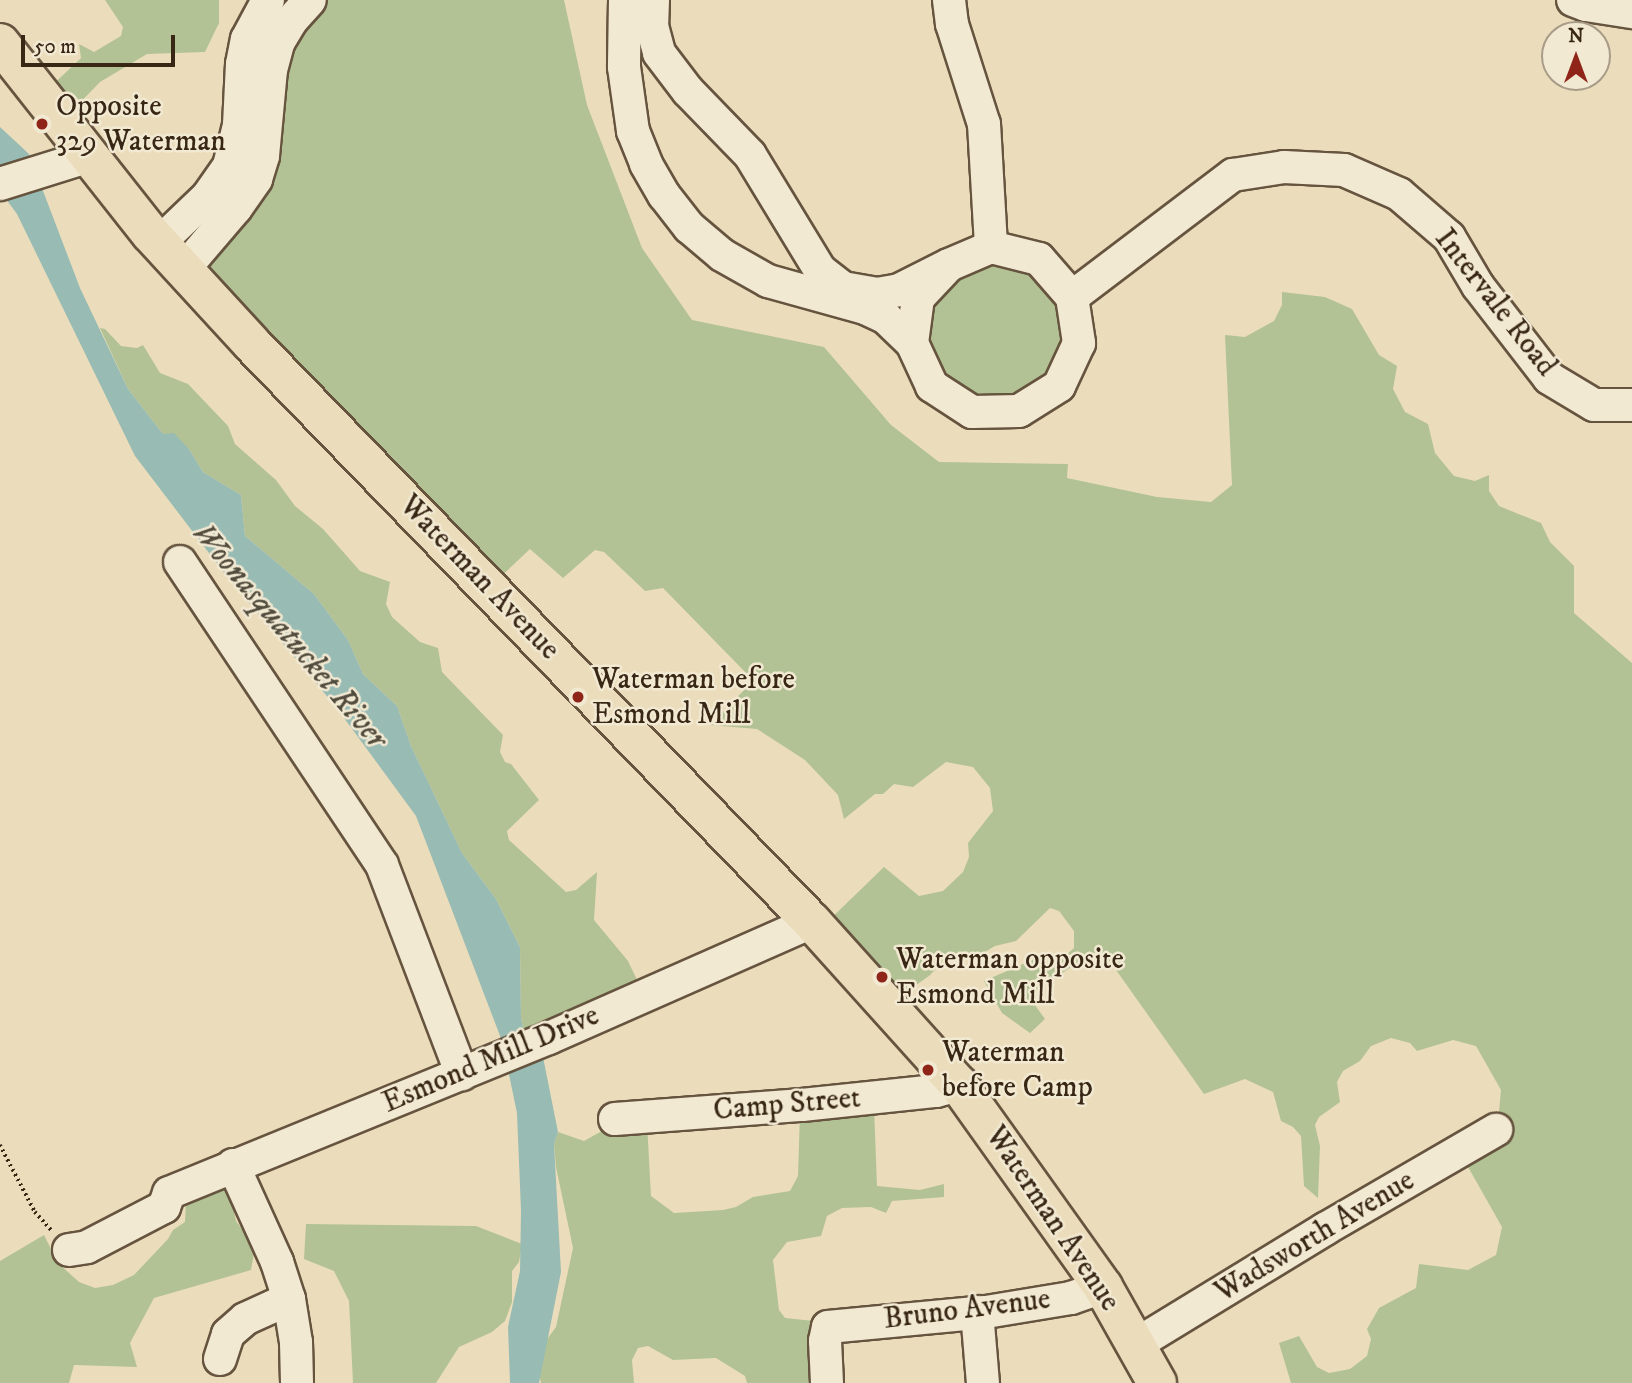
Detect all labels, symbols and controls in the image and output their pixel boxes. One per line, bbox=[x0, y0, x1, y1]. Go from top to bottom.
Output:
scale bar bbox=[24, 21, 178, 65]
north arrow bbox=[1541, 21, 1611, 91]
text: N bbox=[1568, 25, 1584, 48]
text: 50 m bbox=[34, 34, 76, 60]
place label: Opposite 329 Waterman bbox=[56, 89, 226, 160]
marker: Opposite 329 Waterman bbox=[34, 116, 50, 132]
street label: Intervale Road bbox=[1426, 222, 1564, 384]
street label: Waterman Avenue bbox=[391, 488, 567, 668]
water label: Woonasquatucket River bbox=[183, 515, 395, 757]
place label: Waterman before Esmond Mill bbox=[592, 662, 795, 732]
marker: Waterman before Esmond Mill bbox=[570, 689, 586, 705]
place label: Waterman opposite Esmond Mill bbox=[896, 942, 1124, 1012]
marker: Waterman opposite Esmond Mill bbox=[874, 969, 890, 985]
street label: Esmond Mill Drive bbox=[377, 998, 605, 1122]
place label: Waterman before Camp bbox=[942, 1035, 1093, 1106]
marker: Waterman before Camp bbox=[920, 1062, 936, 1078]
street label: Camp Street bbox=[712, 1081, 862, 1129]
street label: Waterman Avenue bbox=[977, 1120, 1127, 1318]
street label: Wadsworth Avenue bbox=[1209, 1163, 1421, 1311]
street label: Bruno Avenue bbox=[882, 1282, 1052, 1338]

